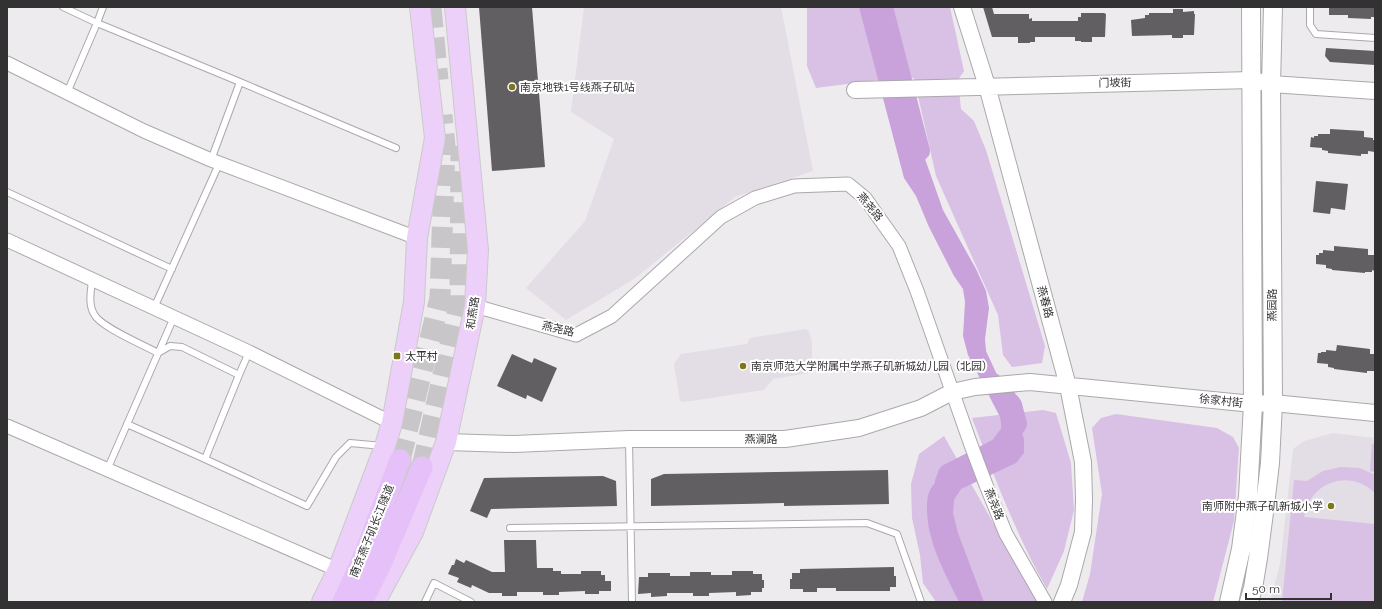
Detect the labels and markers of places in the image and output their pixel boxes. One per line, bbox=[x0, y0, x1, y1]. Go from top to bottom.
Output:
place label: 南京地铁1号线燕子矶站 bbox=[520, 81, 635, 94]
marker: 南京地铁1号线燕子矶站 bbox=[507, 82, 517, 92]
place label: 太平村 bbox=[405, 350, 438, 363]
marker: 太平村 bbox=[392, 351, 402, 361]
place label: 南京师范大学附属中学燕子矶新城幼儿园（北园） bbox=[751, 360, 993, 373]
marker: 南京师范大学附属中学燕子矶新城幼儿园（北园） bbox=[738, 361, 748, 371]
place label: 南师附中燕子矶新城小学 bbox=[1202, 500, 1323, 513]
marker: 南师附中燕子矶新城小学 bbox=[1326, 501, 1336, 511]

